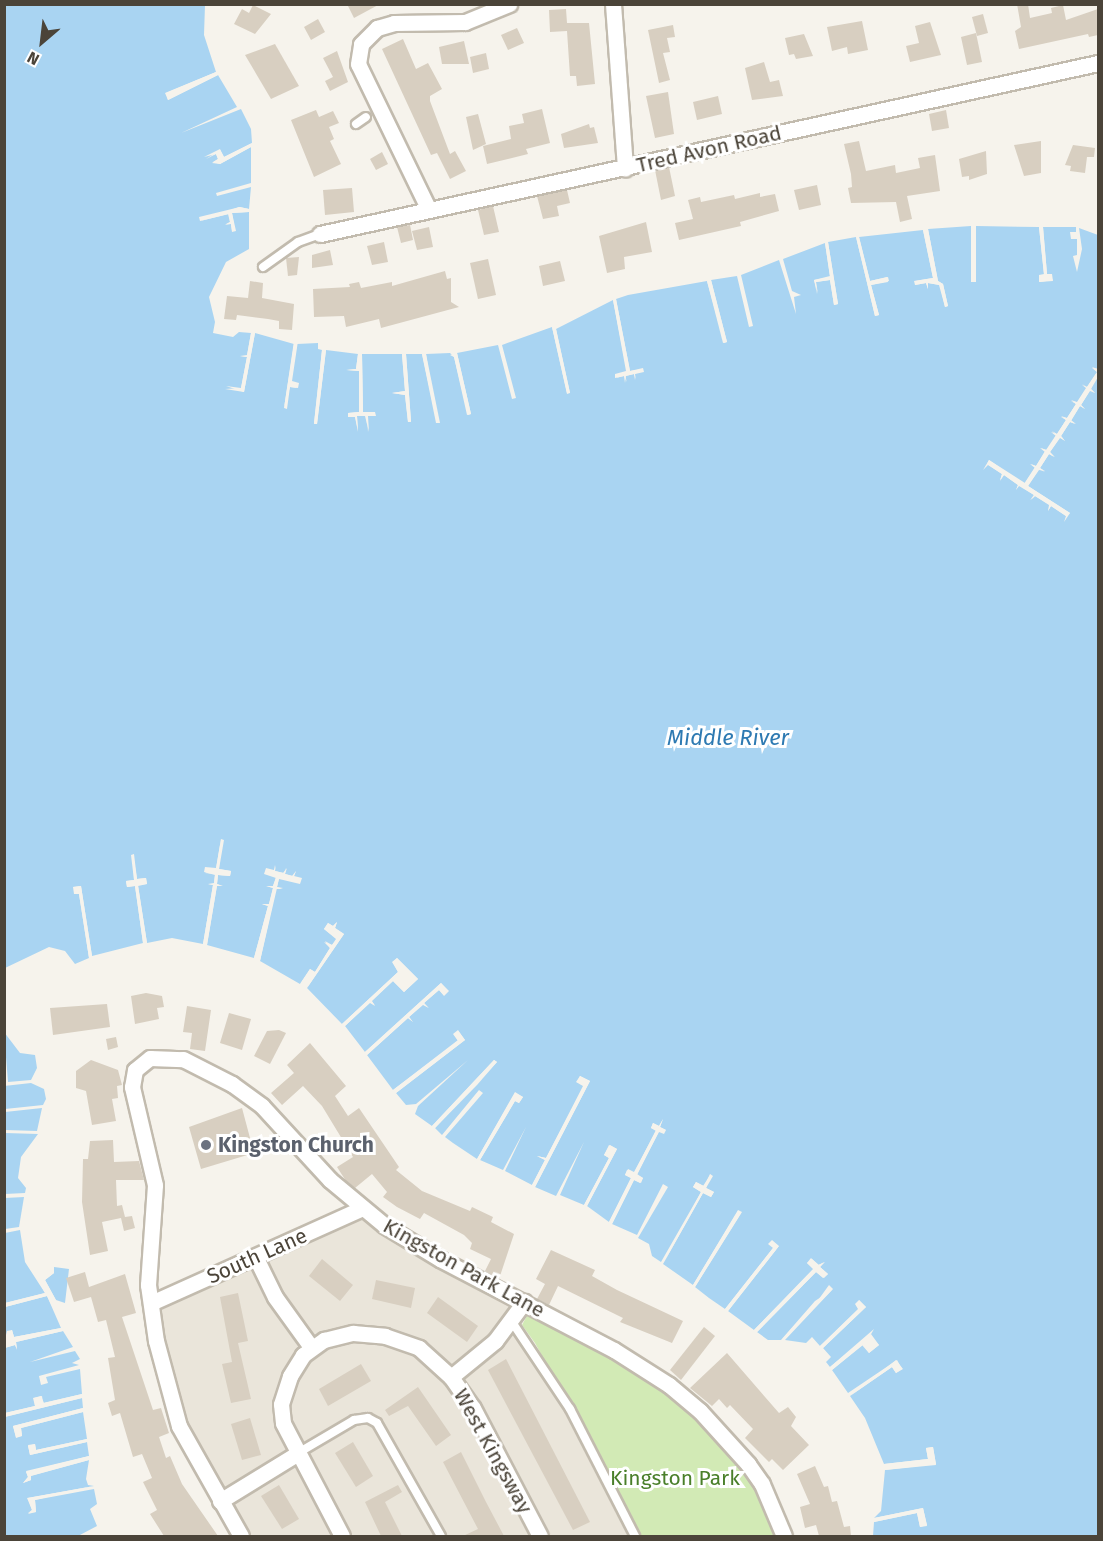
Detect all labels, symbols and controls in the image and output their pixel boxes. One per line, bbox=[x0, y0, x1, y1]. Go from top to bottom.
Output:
north arrow bbox=[12, 12, 72, 72]
text: N bbox=[24, 47, 42, 69]
street label: Tred Avon Road bbox=[634, 120, 784, 178]
water label: Middle River bbox=[667, 725, 789, 751]
place label: Kingston Church bbox=[218, 1132, 374, 1158]
marker: Kingston Church bbox=[199, 1138, 213, 1152]
street label: Kingston Park Lane bbox=[379, 1213, 549, 1323]
street label: South Lane bbox=[203, 1223, 311, 1289]
street label: West Kingsway bbox=[448, 1384, 538, 1518]
park label: Kingston Park bbox=[610, 1465, 740, 1491]

